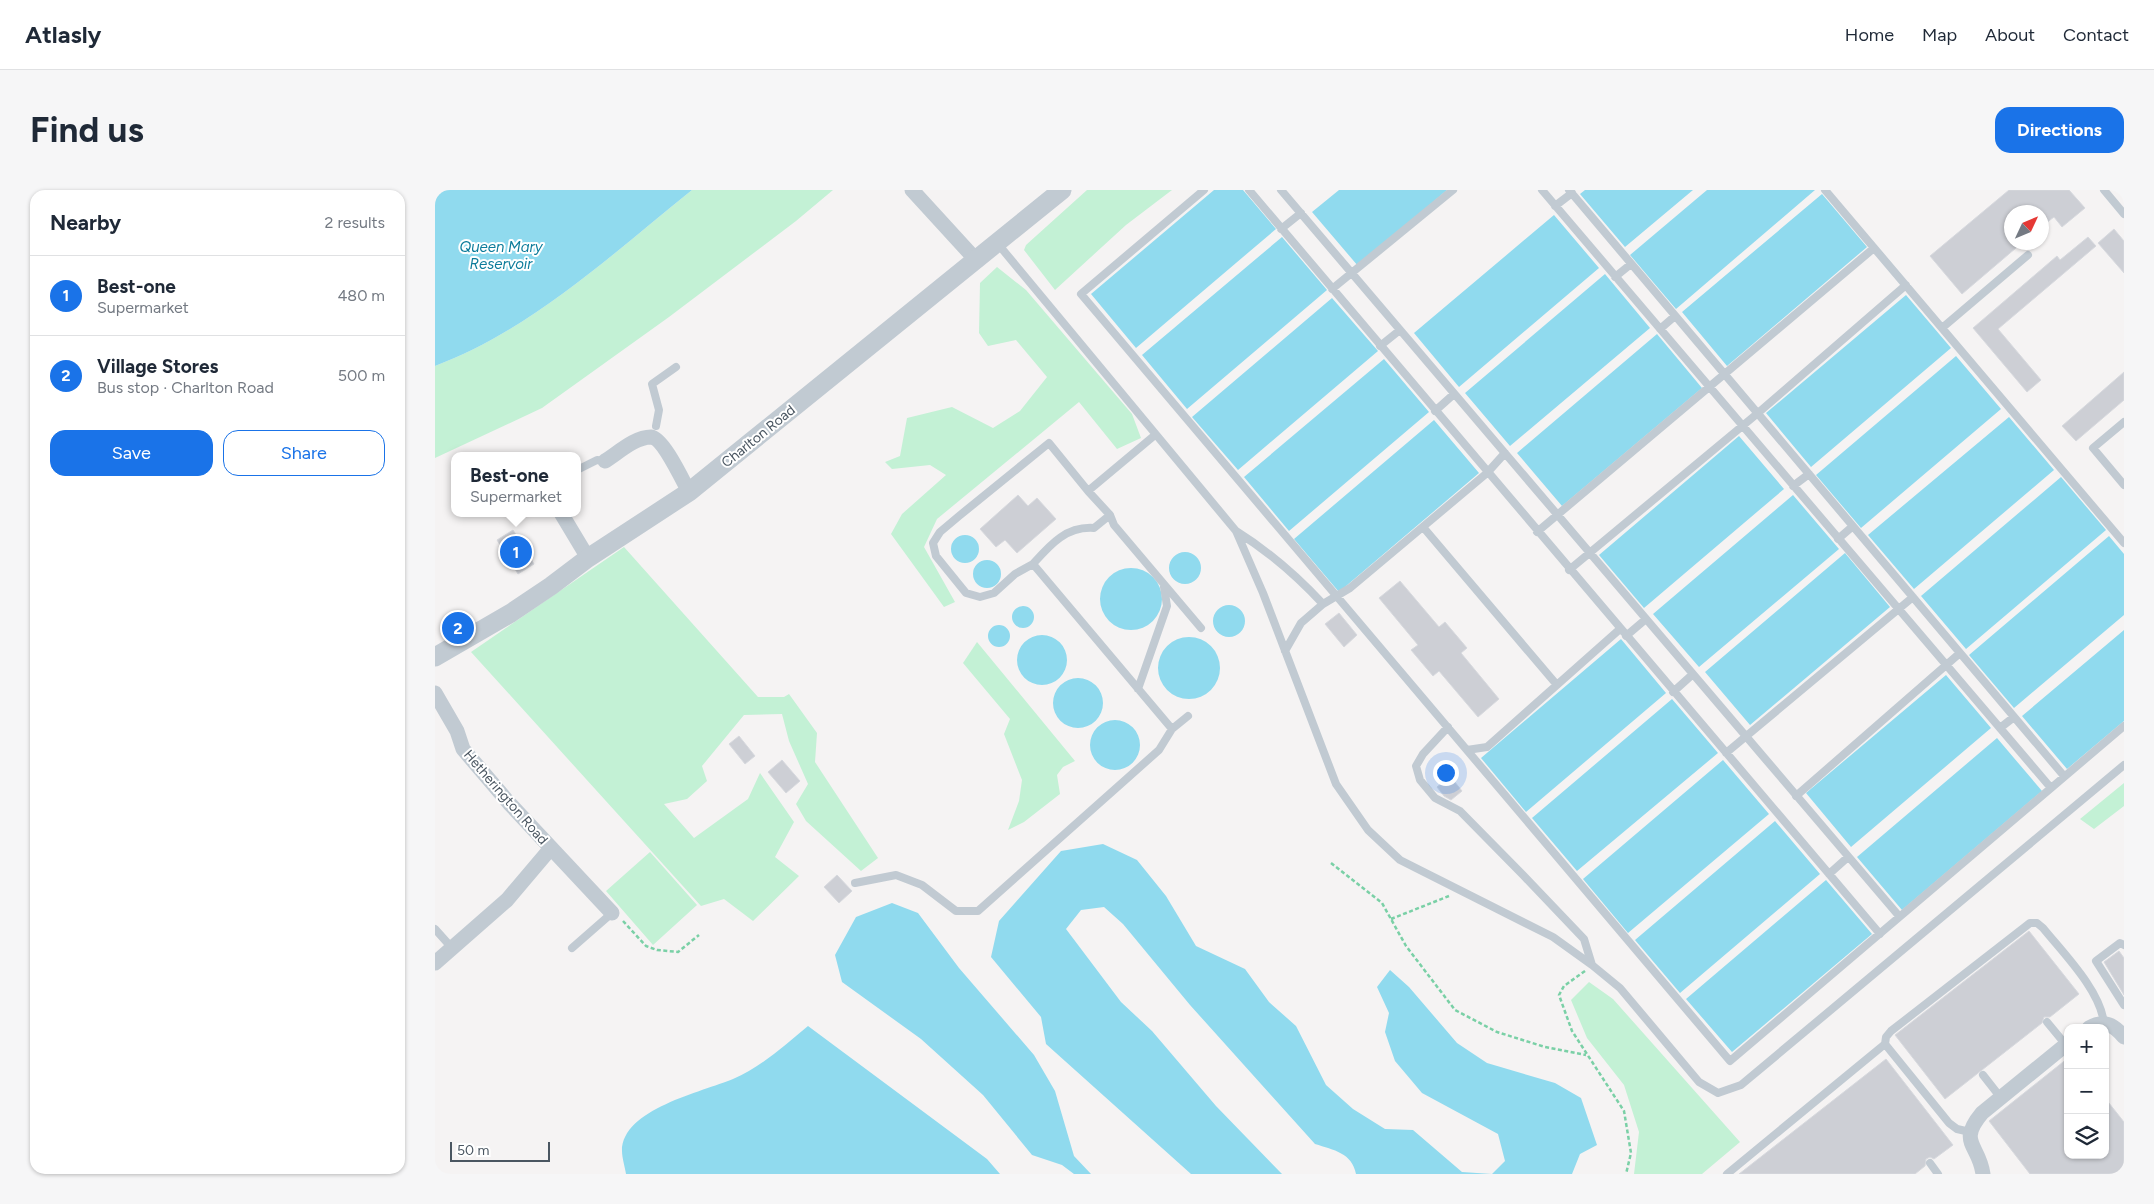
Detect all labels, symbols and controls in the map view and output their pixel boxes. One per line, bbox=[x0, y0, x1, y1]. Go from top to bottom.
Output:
text: Atlasly bbox=[25, 20, 101, 49]
text: Home bbox=[1845, 24, 1894, 46]
text: Map bbox=[1922, 24, 1957, 46]
text: About bbox=[1985, 24, 2035, 46]
text: Contact bbox=[2063, 24, 2129, 46]
button: Directions bbox=[1995, 107, 2124, 153]
text: Find us bbox=[30, 109, 144, 151]
north arrow bbox=[2004, 205, 2049, 250]
text: Nearby bbox=[50, 210, 121, 235]
text: 2 results bbox=[325, 213, 385, 232]
water label: Queen Mary Reservoir bbox=[459, 238, 544, 273]
text: Best-one bbox=[97, 275, 176, 298]
text: 1 bbox=[63, 286, 69, 305]
text: 480 m bbox=[337, 286, 385, 305]
text: Supermarket bbox=[97, 298, 189, 317]
text: Village Stores bbox=[97, 355, 218, 378]
text: 2 bbox=[61, 366, 71, 385]
text: 500 m bbox=[338, 366, 385, 385]
text: Bus stop · Charlton Road bbox=[97, 378, 274, 397]
street label: Charlton Road bbox=[718, 402, 799, 471]
button: Save bbox=[50, 430, 213, 476]
button: Share bbox=[223, 430, 385, 476]
popup bbox=[451, 452, 581, 517]
text: Best-one bbox=[470, 464, 549, 487]
text: Supermarket bbox=[470, 487, 562, 506]
pin: 1 bbox=[500, 533, 532, 571]
pin: 2 bbox=[442, 609, 474, 647]
street label: Hetherington Road bbox=[460, 747, 551, 848]
your location bbox=[1433, 760, 1459, 786]
map controls bbox=[2064, 1024, 2109, 1159]
button: + bbox=[2064, 1024, 2109, 1069]
button: − bbox=[2064, 1069, 2109, 1114]
button: layers bbox=[2064, 1114, 2109, 1159]
scale bar bbox=[450, 1139, 550, 1162]
text: 50 m bbox=[457, 1142, 489, 1159]

